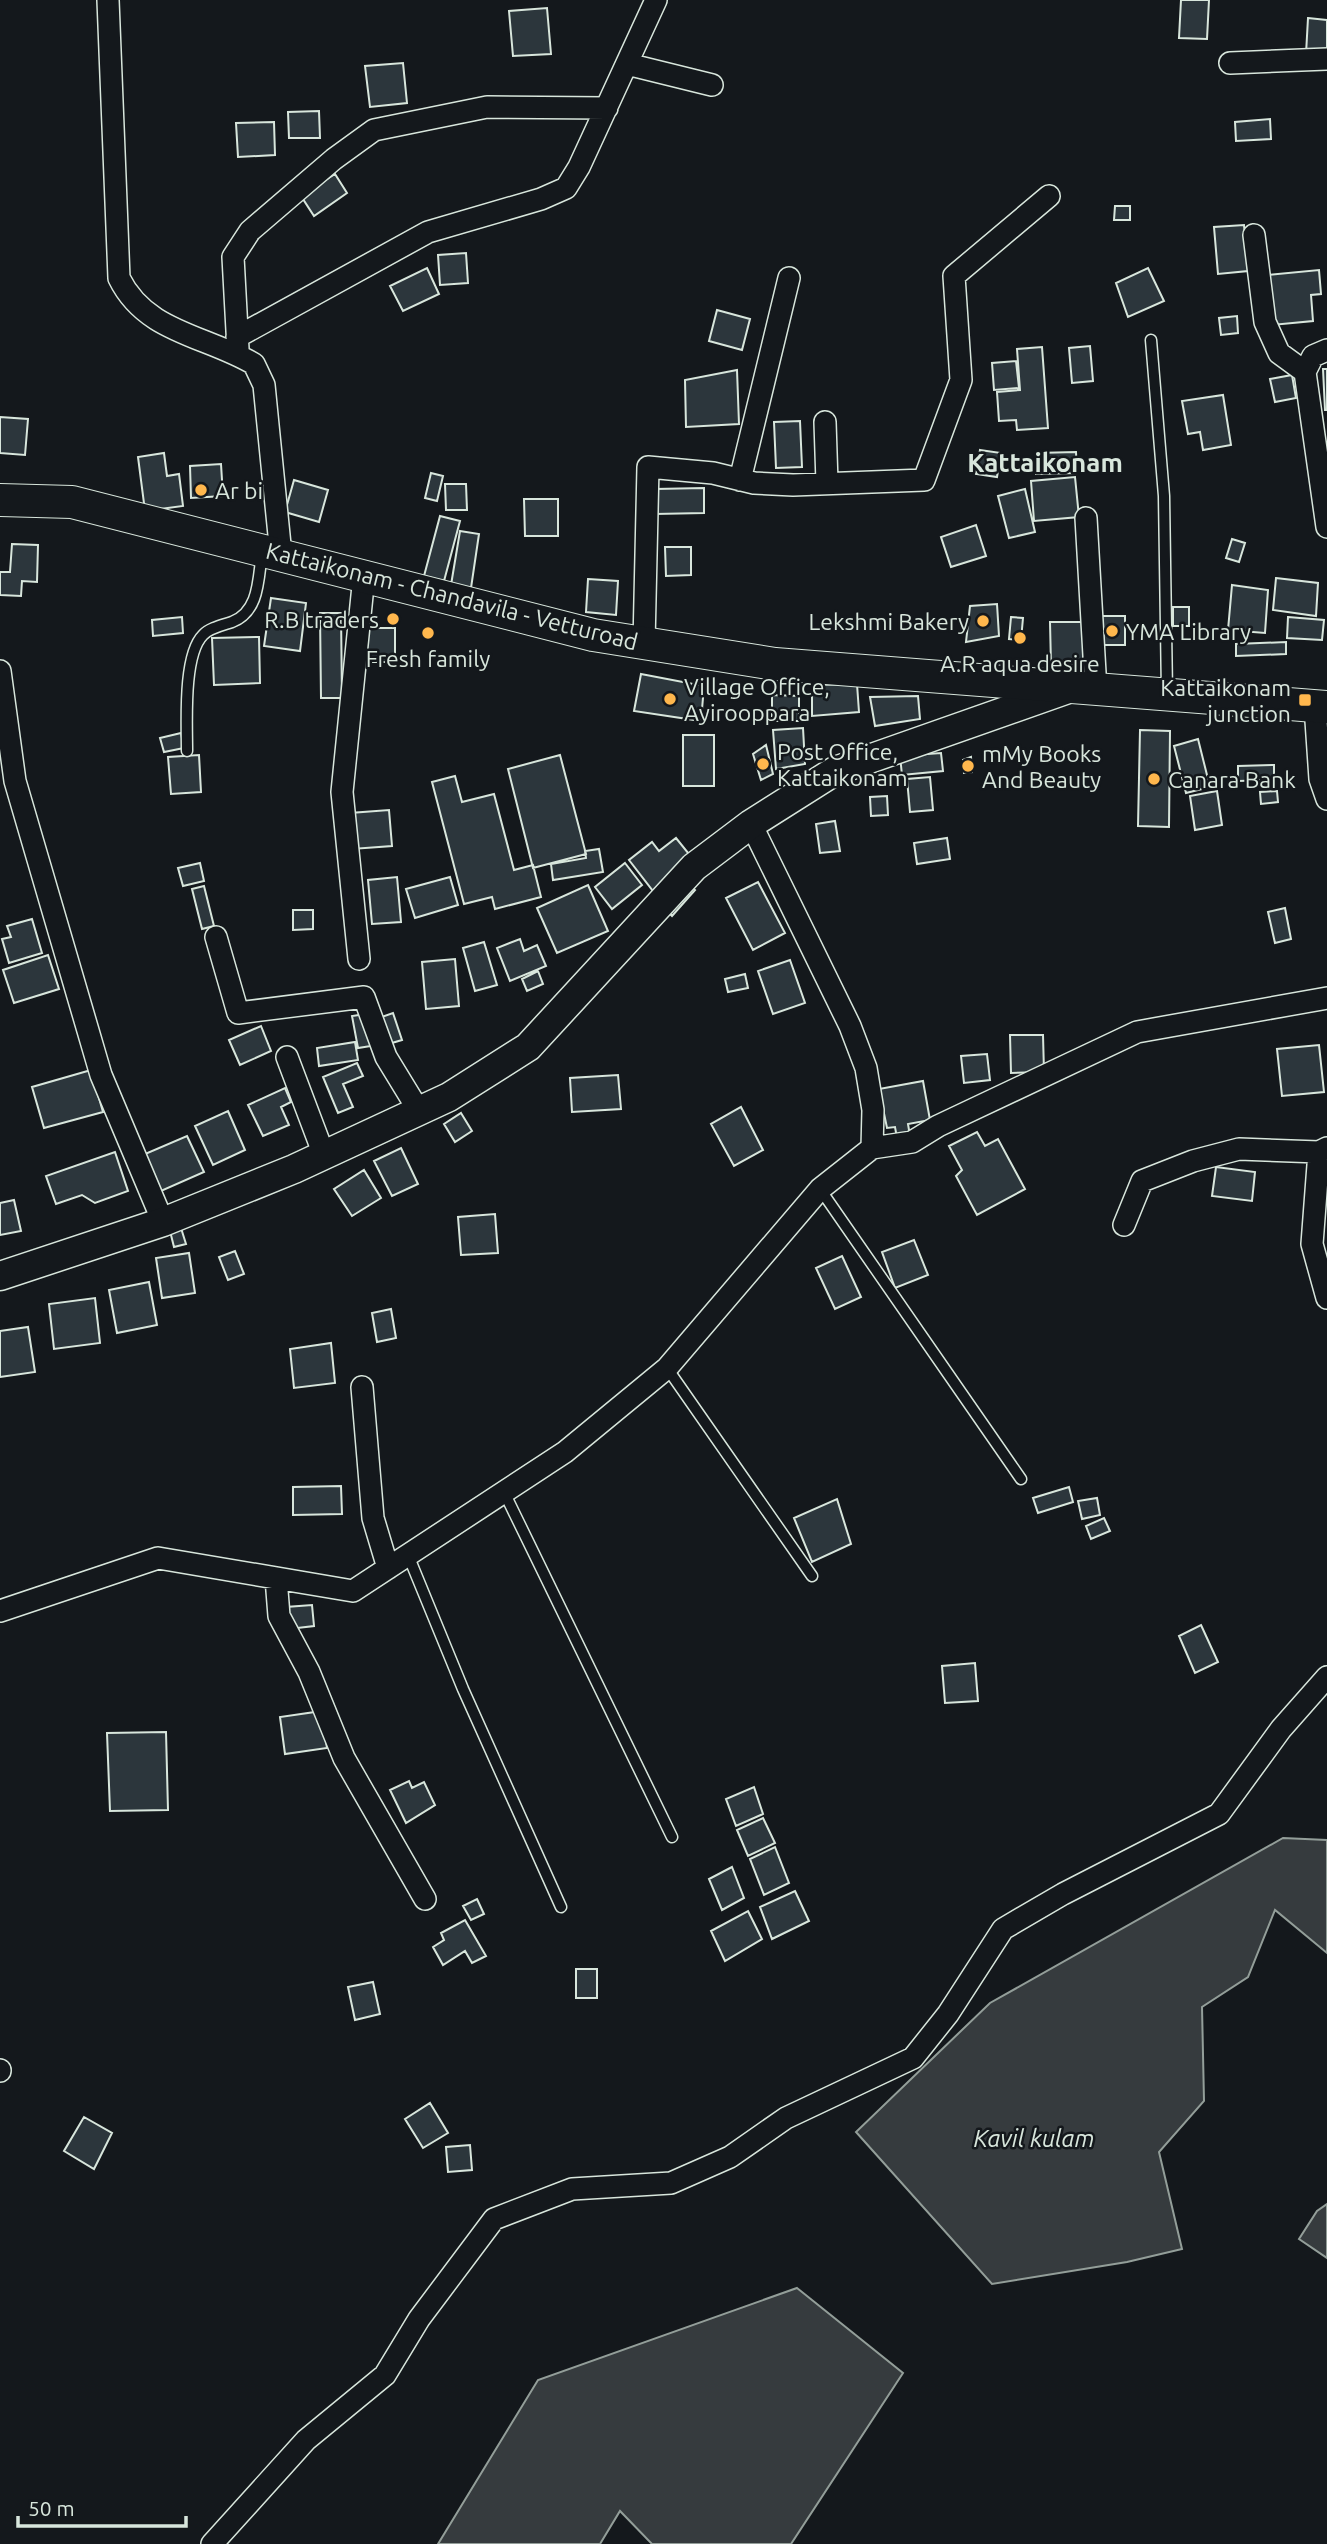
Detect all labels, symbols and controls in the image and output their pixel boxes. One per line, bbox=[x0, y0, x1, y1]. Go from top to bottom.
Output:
district label: Kattaikonam bbox=[967, 448, 1123, 477]
place label: Ar bi bbox=[215, 478, 263, 503]
marker: Ar bi bbox=[193, 482, 209, 498]
street label: Kattaikonam - Chandavila - Vetturoad bbox=[264, 538, 640, 654]
place label: R.B traders bbox=[264, 607, 379, 632]
place label: Lekshmi Bakery bbox=[809, 609, 969, 634]
marker: R.B traders bbox=[385, 611, 401, 627]
marker: Lekshmi Bakery bbox=[975, 613, 991, 629]
place label: YMA Library bbox=[1126, 619, 1251, 644]
marker: YMA Library bbox=[1104, 623, 1120, 639]
marker: Fresh family bbox=[420, 625, 436, 641]
marker: A.R aqua desire bbox=[1012, 630, 1028, 646]
place label: Fresh family bbox=[366, 646, 490, 671]
place label: A.R aqua desire bbox=[940, 651, 1100, 676]
place label: Village Office, Ayirooppara bbox=[684, 674, 830, 725]
place label: Kattaikonam junction bbox=[1160, 675, 1291, 726]
marker: Village Office, Ayirooppara bbox=[662, 691, 678, 707]
marker: Kattaikonam junction bbox=[1297, 692, 1313, 708]
place label: Post Office, Kattaikonam bbox=[777, 739, 908, 790]
place label: mMy Books And Beauty bbox=[982, 741, 1101, 792]
marker: Post Office, Kattaikonam bbox=[755, 756, 771, 772]
marker: mMy Books And Beauty bbox=[960, 758, 976, 774]
place label: Canara Bank bbox=[1168, 767, 1296, 792]
marker: Canara Bank bbox=[1146, 771, 1162, 787]
water label: Kavil kulam bbox=[973, 2125, 1095, 2152]
scale bar bbox=[18, 2484, 186, 2528]
text: 50 m bbox=[28, 2496, 75, 2520]

